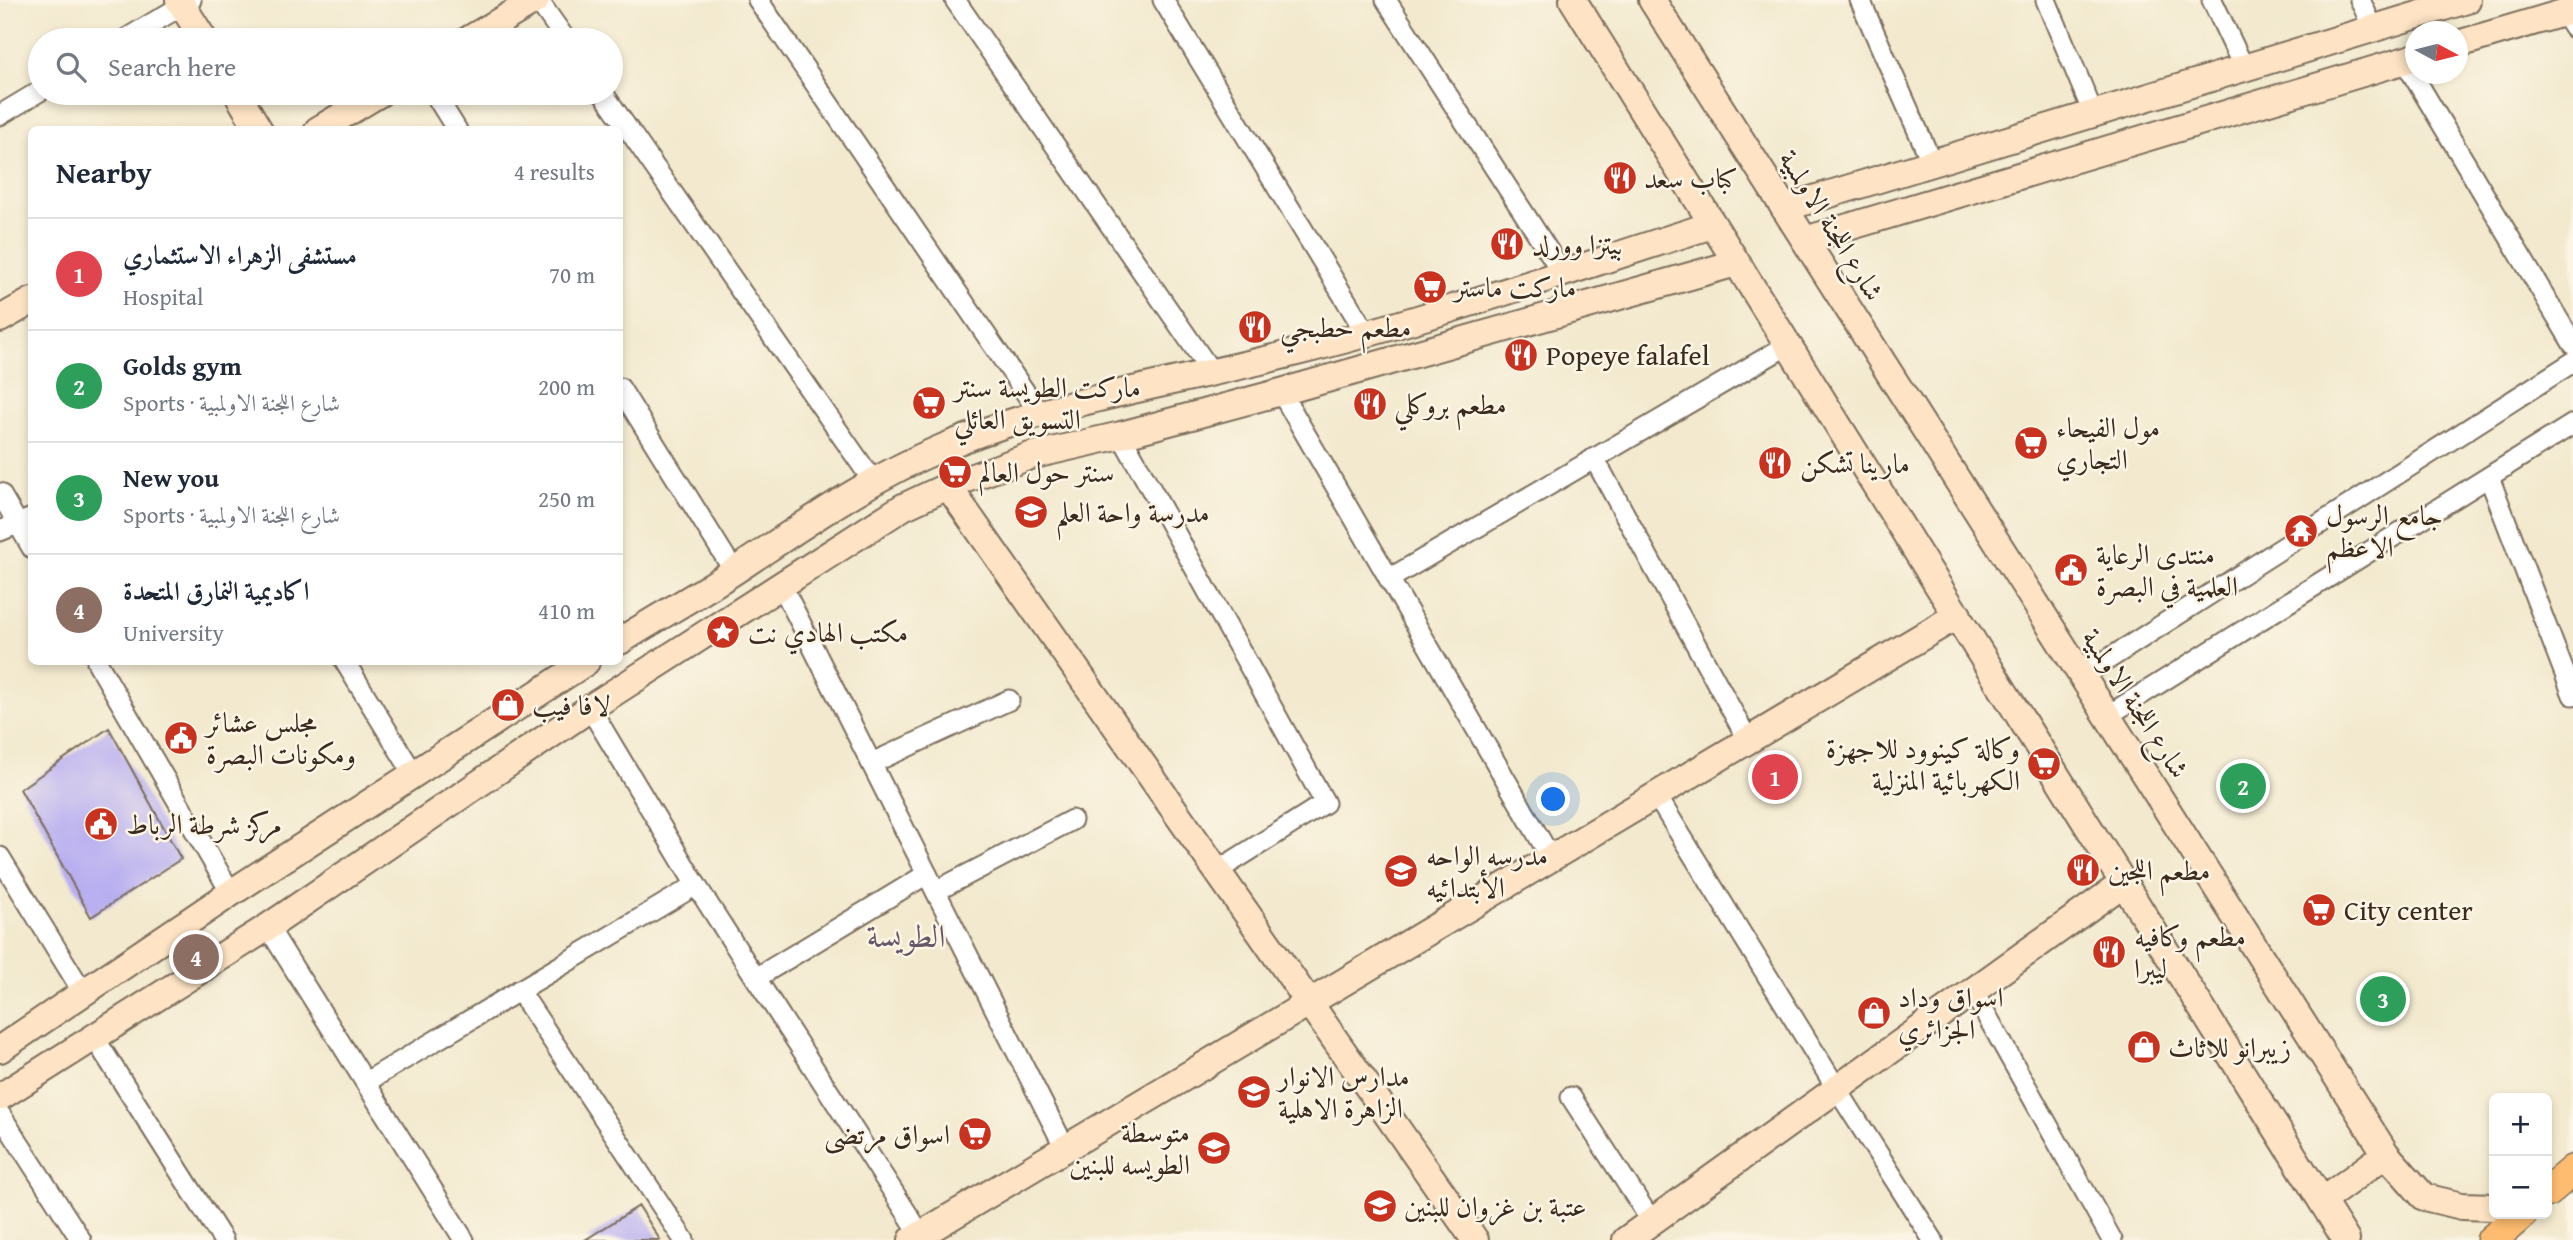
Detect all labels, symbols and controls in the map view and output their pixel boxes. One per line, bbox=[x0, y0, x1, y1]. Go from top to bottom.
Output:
north arrow bbox=[2405, 21, 2468, 84]
search box bbox=[28, 28, 623, 105]
text: Search here bbox=[108, 47, 236, 86]
icon: search bbox=[52, 48, 90, 86]
street label: شارع اللجنة الاولمبية bbox=[1766, 141, 1895, 310]
text: Nearby bbox=[56, 150, 152, 194]
text: 4 results bbox=[514, 155, 595, 188]
place label: كباب سعد bbox=[1644, 157, 1738, 198]
restaurant icon: كباب سعد bbox=[1601, 159, 1639, 197]
place label: بيتزا وورلد bbox=[1532, 223, 1622, 264]
restaurant icon: بيتزا وورلد bbox=[1488, 225, 1526, 263]
text: مستشفى الزهراء الاستثماري bbox=[123, 235, 357, 274]
text: 1 bbox=[73, 258, 85, 291]
text: 70 m bbox=[549, 258, 595, 291]
place label: ماركت ماستر bbox=[1451, 266, 1576, 307]
supermarket icon: ماركت ماستر bbox=[1411, 268, 1449, 306]
text: Hospital bbox=[123, 280, 203, 313]
place label: مطعم حطبجي bbox=[1280, 306, 1411, 354]
restaurant icon: مطعم حطبجي bbox=[1236, 308, 1274, 346]
place label: Popeye falafel bbox=[1546, 334, 1710, 375]
restaurant icon: Popeye falafel bbox=[1502, 336, 1540, 374]
text: Golds gym bbox=[123, 346, 242, 385]
place label: ماركت الطويسة سنتر التسويق العائلي bbox=[951, 366, 1141, 446]
text: 2 bbox=[73, 370, 85, 403]
text: 200 m bbox=[538, 370, 595, 403]
place label: مطعم بروكلي bbox=[1394, 383, 1507, 431]
supermarket icon: ماركت الطويسة سنتر التسويق العائلي bbox=[910, 384, 948, 422]
restaurant icon: مطعم بروكلي bbox=[1351, 385, 1389, 423]
text: Sports · شارع اللجنة الاولمبية bbox=[123, 386, 340, 419]
place label: مول الفيحاء التجاري bbox=[2056, 406, 2160, 482]
supermarket icon: مول الفيحاء التجاري bbox=[2012, 424, 2050, 462]
place label: مارينا تشكن bbox=[1800, 442, 1910, 483]
restaurant icon: مارينا تشكن bbox=[1756, 444, 1794, 482]
place label: سنتر حول العالم bbox=[979, 451, 1114, 497]
supermarket icon: سنتر حول العالم bbox=[936, 453, 974, 491]
text: New you bbox=[123, 458, 219, 497]
text: 3 bbox=[73, 482, 85, 515]
text: 250 m bbox=[538, 482, 595, 515]
place label: مدرسة واحة العلم bbox=[1056, 491, 1210, 541]
school or university icon: مدرسة واحة العلم bbox=[1012, 493, 1050, 531]
place label: جامع الرسول الاعظم bbox=[2326, 494, 2443, 574]
text: Sports · شارع اللجنة الاولمبية bbox=[123, 498, 340, 531]
temple icon: جامع الرسول الاعظم bbox=[2282, 512, 2320, 550]
place label: منتدى الرعاية العلمية في البصرة bbox=[2096, 533, 2238, 609]
public building icon: منتدى الرعاية العلمية في البصرة bbox=[2052, 551, 2090, 589]
text: اكاديمية النمارق المتحدة bbox=[123, 571, 309, 610]
text: 4 bbox=[73, 594, 85, 627]
text: 410 m bbox=[538, 594, 595, 627]
place label: مكتب الهادي نت bbox=[748, 611, 908, 655]
place icon: مكتب الهادي نت bbox=[704, 613, 742, 651]
text: University bbox=[123, 616, 224, 649]
street label: شارع اللجنة الاولمبية bbox=[2069, 620, 2200, 788]
place label: لافا فيب bbox=[532, 684, 611, 725]
shop icon: لافا فيب bbox=[489, 686, 527, 724]
place label: مجلس عشائر ومكونات البصرة bbox=[203, 701, 356, 774]
public building icon: مجلس عشائر ومكونات البصرة bbox=[162, 719, 200, 757]
place label: وكالة كينوود للاجهزة الكهربائية المنزلية bbox=[1826, 727, 2020, 800]
supermarket icon: وكالة كينوود للاجهزة الكهربائية المنزلية bbox=[2025, 745, 2063, 783]
pin: 1 bbox=[1752, 751, 1798, 803]
pin: 2 bbox=[2220, 760, 2266, 812]
your location bbox=[1536, 782, 1570, 816]
place label: مركز شرطة الرباط bbox=[126, 803, 282, 844]
public building icon: مركز شرطة الرباط bbox=[82, 805, 120, 843]
place label: مدرسه الواحه الأبتدائيه bbox=[1426, 834, 1548, 907]
place label: مطعم اللجين bbox=[2108, 849, 2210, 897]
restaurant icon: مطعم اللجين bbox=[2064, 851, 2102, 889]
school or university icon: مدرسه الواحه الأبتدائيه bbox=[1382, 852, 1420, 890]
place label: City center bbox=[2344, 889, 2473, 930]
supermarket icon: City center bbox=[2300, 891, 2338, 929]
district label: الطويسة bbox=[867, 912, 945, 959]
place label: مطعم وكافيه ليبرا bbox=[2134, 915, 2246, 988]
pin: 4 bbox=[173, 931, 219, 983]
restaurant icon: مطعم وكافيه ليبرا bbox=[2090, 933, 2128, 971]
pin: 3 bbox=[2360, 973, 2406, 1025]
place label: اسواق وداد الجزائري bbox=[1898, 976, 2004, 1052]
shop icon: اسواق وداد الجزائري bbox=[1855, 994, 1893, 1032]
place label: زيبرانو للاثاث bbox=[2168, 1026, 2291, 1067]
shop icon: زيبرانو للاثاث bbox=[2125, 1028, 2163, 1066]
place label: مدارس الانوار الزاهرة الاهلية bbox=[1275, 1055, 1410, 1128]
school or university icon: مدارس الانوار الزاهرة الاهلية bbox=[1235, 1073, 1273, 1111]
map controls bbox=[2489, 1093, 2552, 1219]
button: + bbox=[2489, 1093, 2552, 1156]
place label: متوسطة الطويسه للبنين bbox=[1069, 1111, 1190, 1184]
place label: اسواق مرتضى bbox=[824, 1113, 950, 1154]
supermarket icon: اسواق مرتضى bbox=[956, 1115, 994, 1153]
school or university icon: متوسطة الطويسه للبنين bbox=[1195, 1129, 1233, 1167]
button: − bbox=[2489, 1156, 2552, 1219]
place label: عتبة بن غزوان للبنين bbox=[1404, 1185, 1587, 1226]
school or university icon: عتبة بن غزوان للبنين bbox=[1361, 1187, 1399, 1225]

